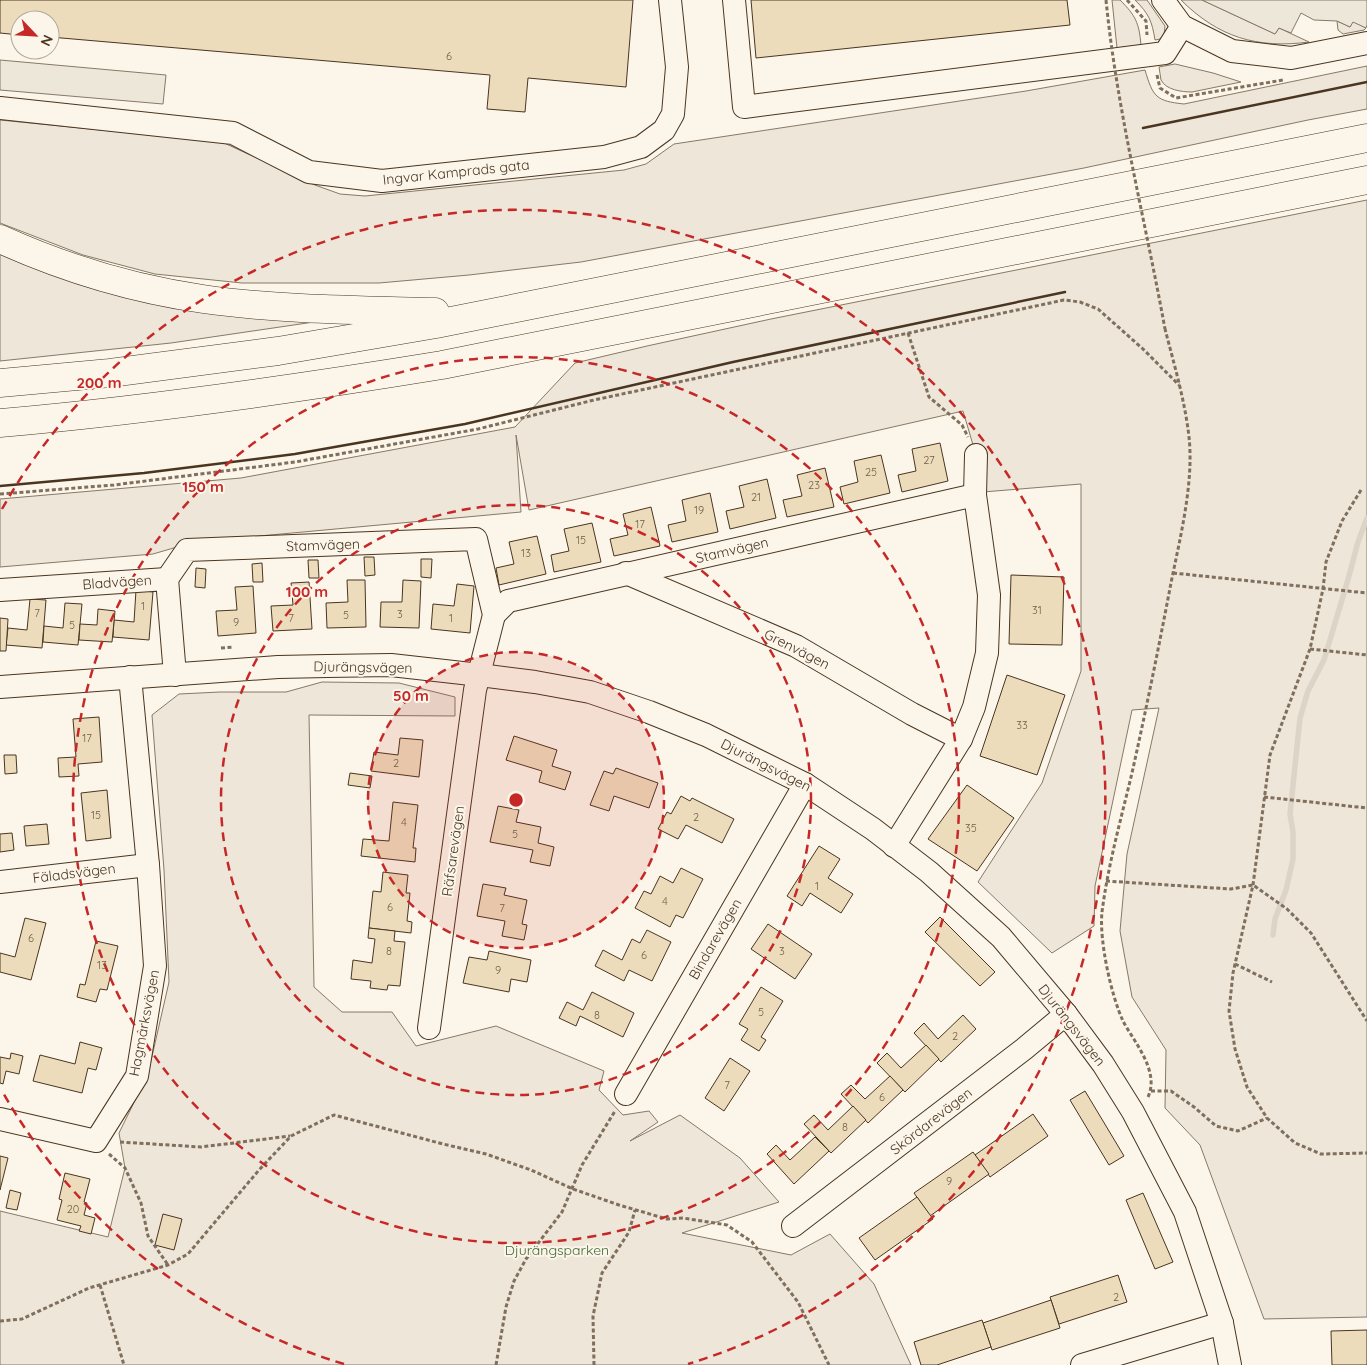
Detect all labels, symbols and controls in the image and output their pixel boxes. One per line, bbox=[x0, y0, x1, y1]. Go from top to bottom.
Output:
north arrow bbox=[10, 10, 60, 60]
text: N bbox=[36, 32, 57, 49]
house number: 6 bbox=[446, 49, 452, 63]
street label: Ingvar Kamprads gata bbox=[382, 155, 530, 189]
text: 200 m bbox=[77, 373, 122, 392]
house number: 27 bbox=[923, 453, 935, 467]
house number: 25 bbox=[865, 465, 877, 479]
text: 150 m bbox=[182, 477, 224, 496]
house number: 23 bbox=[808, 478, 820, 492]
house number: 21 bbox=[751, 490, 761, 504]
house number: 19 bbox=[694, 503, 704, 517]
house number: 17 bbox=[635, 517, 645, 531]
house number: 15 bbox=[576, 533, 586, 547]
street label: Stamvägen bbox=[694, 533, 770, 567]
street label: Stamvägen bbox=[286, 535, 360, 555]
house number: 13 bbox=[521, 546, 531, 560]
street label: Bladvägen bbox=[82, 571, 152, 593]
text: 100 m bbox=[286, 582, 328, 601]
house number: 1 bbox=[141, 599, 145, 613]
house number: 31 bbox=[1032, 603, 1042, 617]
house number: 7 bbox=[34, 606, 40, 620]
house number: 3 bbox=[397, 607, 403, 621]
house number: 5 bbox=[343, 608, 349, 622]
house number: 7 bbox=[288, 611, 294, 625]
house number: 1 bbox=[449, 611, 453, 625]
house number: 9 bbox=[233, 615, 239, 629]
house number: 5 bbox=[69, 618, 75, 632]
street label: Grenvägen bbox=[761, 625, 833, 673]
street label: Djurängsvägen bbox=[313, 657, 413, 677]
text: 50 m bbox=[393, 686, 429, 705]
house number: 33 bbox=[1016, 718, 1028, 732]
house number: 17 bbox=[82, 731, 92, 745]
street label: Djurängsvägen bbox=[718, 734, 814, 796]
house number: 2 bbox=[393, 756, 399, 770]
centre of rings bbox=[507, 791, 525, 809]
street label: Räfsarevägen bbox=[438, 805, 468, 897]
house number: 15 bbox=[91, 808, 101, 822]
house number: 2 bbox=[693, 810, 699, 824]
house number: 4 bbox=[401, 815, 407, 829]
house number: 35 bbox=[965, 821, 977, 835]
house number: 5 bbox=[512, 827, 518, 841]
street label: Fäladsvägen bbox=[32, 859, 116, 887]
house number: 1 bbox=[815, 879, 819, 893]
house number: 4 bbox=[662, 894, 668, 908]
street label: Bindarevägen bbox=[685, 895, 745, 983]
house number: 6 bbox=[387, 900, 393, 914]
house number: 7 bbox=[499, 901, 505, 915]
house number: 6 bbox=[28, 931, 34, 945]
house number: 8 bbox=[386, 944, 392, 958]
house number: 3 bbox=[779, 944, 785, 958]
house number: 6 bbox=[641, 948, 647, 962]
house number: 13 bbox=[97, 958, 107, 972]
house number: 9 bbox=[495, 963, 501, 977]
street label: Hagmarksvägen bbox=[125, 968, 163, 1078]
street label: Djurängsvägen bbox=[1034, 980, 1110, 1070]
house number: 5 bbox=[758, 1005, 764, 1019]
house number: 8 bbox=[594, 1008, 600, 1022]
house number: 2 bbox=[952, 1029, 958, 1043]
house number: 7 bbox=[724, 1078, 730, 1092]
street label: Skördarevägen bbox=[886, 1083, 976, 1159]
house number: 6 bbox=[879, 1090, 885, 1104]
house number: 8 bbox=[842, 1120, 848, 1134]
house number: 9 bbox=[946, 1174, 952, 1188]
house number: 20 bbox=[67, 1202, 79, 1216]
park label: Djurängsparken bbox=[505, 1241, 609, 1259]
house number: 2 bbox=[1113, 1290, 1119, 1304]

